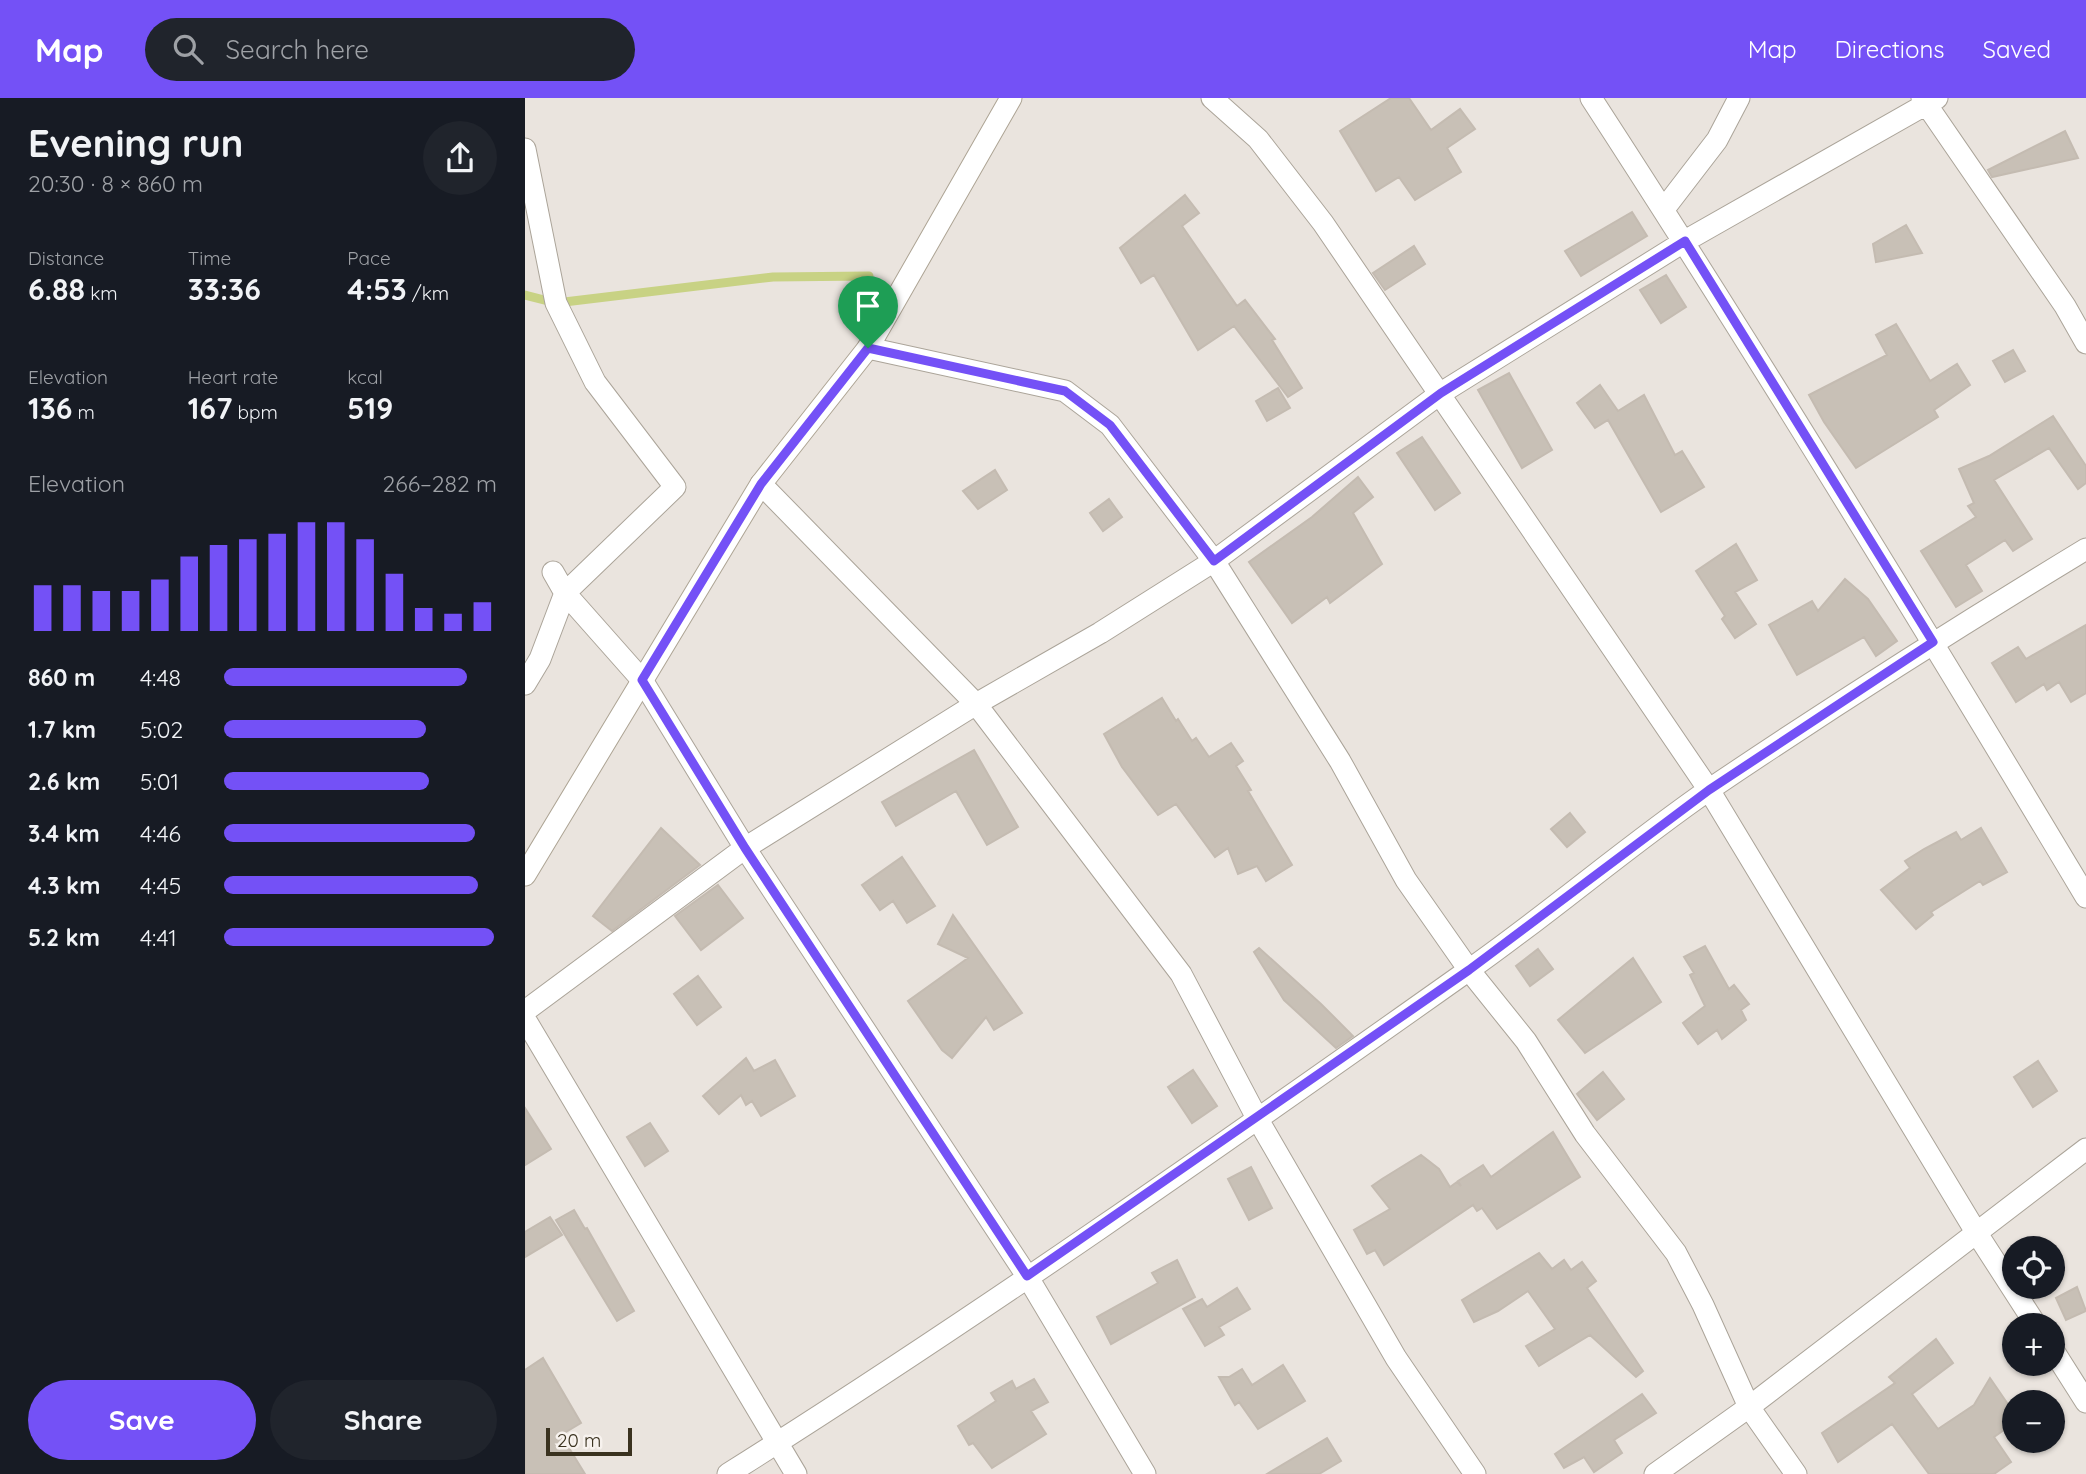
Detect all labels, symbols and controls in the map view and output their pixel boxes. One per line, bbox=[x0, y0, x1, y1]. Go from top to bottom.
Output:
search box bbox=[145, 18, 635, 81]
text: Map bbox=[35, 29, 103, 70]
icon: search bbox=[169, 30, 207, 68]
text: Search here bbox=[225, 33, 369, 66]
text: Map bbox=[1748, 34, 1797, 64]
text: Directions bbox=[1835, 34, 1945, 64]
text: Saved bbox=[1983, 34, 2051, 64]
text: Evening run bbox=[28, 119, 243, 167]
button: share bbox=[423, 121, 497, 195]
text: 20:30 · 8 × 860 m bbox=[28, 169, 203, 198]
text: Distance bbox=[28, 246, 104, 270]
text: Time bbox=[188, 246, 231, 270]
text: Pace bbox=[347, 246, 391, 270]
text: 6.88 bbox=[28, 270, 85, 308]
text: 33:36 bbox=[188, 270, 261, 308]
text: 4:53 bbox=[347, 270, 407, 308]
pin bbox=[838, 276, 898, 348]
text: km bbox=[85, 281, 118, 305]
text: /km bbox=[407, 281, 449, 305]
icon: arrive bbox=[849, 287, 887, 325]
text: Elevation bbox=[28, 365, 108, 389]
text: Heart rate bbox=[188, 365, 278, 389]
text: kcal bbox=[347, 365, 383, 389]
text: 136 bbox=[28, 389, 72, 427]
text: 167 bbox=[188, 389, 232, 427]
text: 519 bbox=[347, 389, 393, 427]
text: m bbox=[72, 400, 95, 424]
text: bpm bbox=[232, 400, 278, 424]
text: Elevation bbox=[28, 469, 125, 498]
text: 266–282 m bbox=[383, 469, 497, 498]
text: 860 m bbox=[28, 663, 95, 692]
text: 4:48 bbox=[140, 663, 181, 692]
text: 1.7 km bbox=[28, 715, 96, 744]
text: 5:02 bbox=[140, 715, 183, 744]
text: 2.6 km bbox=[28, 767, 100, 796]
text: 5:01 bbox=[140, 767, 179, 796]
text: 3.4 km bbox=[28, 819, 100, 848]
text: 4:46 bbox=[140, 819, 181, 848]
text: 4.3 km bbox=[28, 871, 100, 900]
text: 4:45 bbox=[140, 871, 181, 900]
text: 5.2 km bbox=[28, 923, 100, 952]
text: 4:41 bbox=[140, 923, 177, 952]
map controls bbox=[2002, 1236, 2065, 1453]
button: locate bbox=[2002, 1236, 2065, 1299]
button: + bbox=[2002, 1313, 2065, 1376]
button: Save bbox=[28, 1380, 256, 1460]
button: Share bbox=[270, 1380, 497, 1460]
button: − bbox=[2002, 1390, 2065, 1453]
scale bar bbox=[546, 1425, 632, 1457]
text: 20 m bbox=[557, 1428, 601, 1452]

